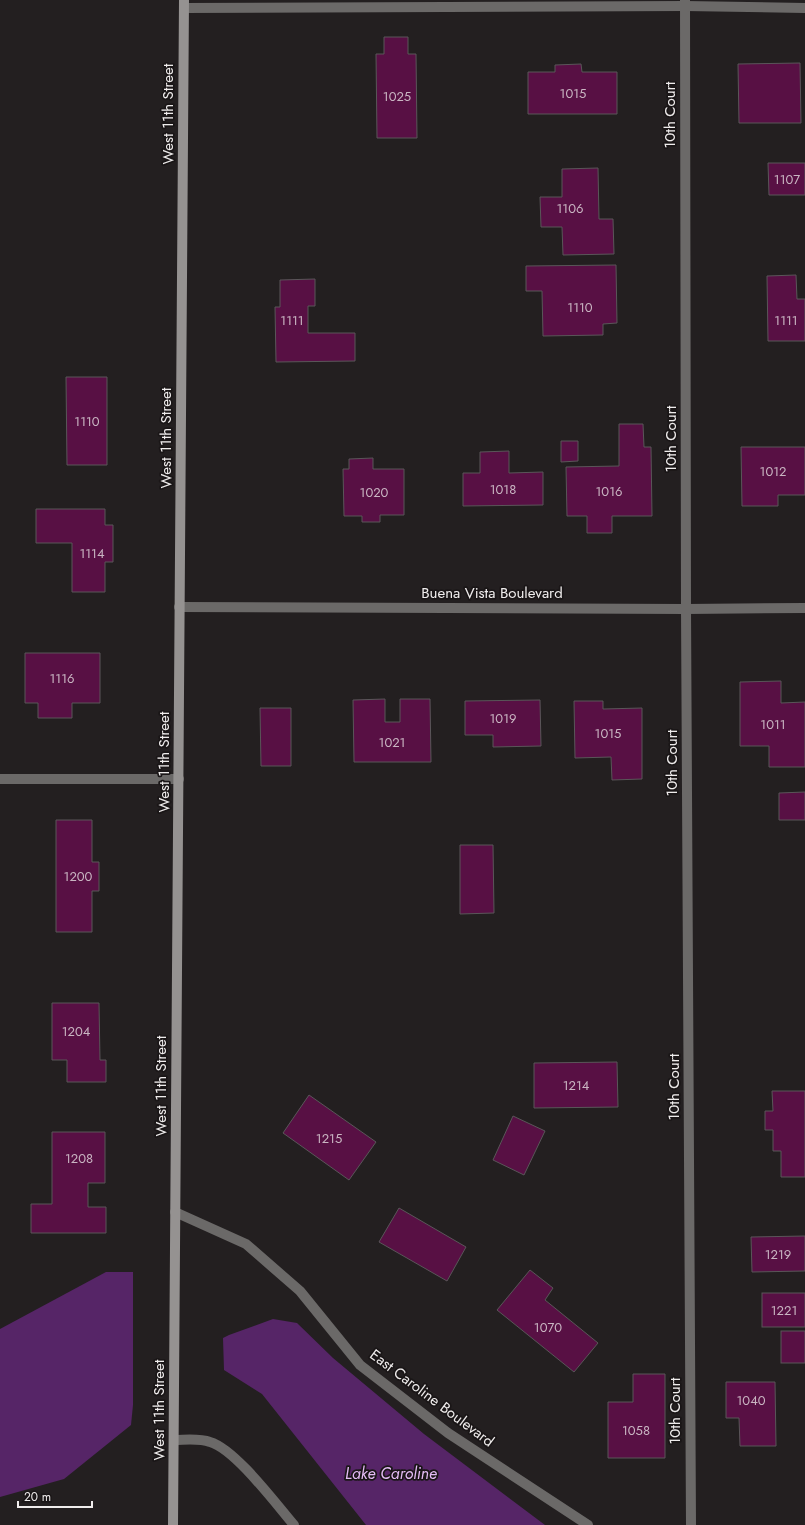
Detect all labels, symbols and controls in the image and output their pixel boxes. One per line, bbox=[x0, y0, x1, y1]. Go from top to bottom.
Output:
street label: West 11th Street bbox=[157, 63, 179, 164]
street label: 10th Court bbox=[659, 81, 681, 148]
house number: 1015 bbox=[560, 84, 586, 103]
house number: 1025 bbox=[383, 87, 411, 106]
house number: 1107 bbox=[774, 170, 800, 189]
house number: 1106 bbox=[557, 199, 584, 218]
house number: 1110 bbox=[567, 298, 593, 317]
house number: 1111 bbox=[280, 311, 304, 330]
house number: 1111 bbox=[774, 311, 798, 330]
street label: West 11th Street bbox=[155, 387, 177, 488]
street label: 10th Court bbox=[660, 405, 682, 472]
house number: 1110 bbox=[74, 412, 100, 431]
house number: 1012 bbox=[760, 462, 786, 481]
house number: 1018 bbox=[490, 480, 516, 499]
house number: 1016 bbox=[596, 482, 623, 501]
house number: 1020 bbox=[360, 483, 389, 502]
house number: 1114 bbox=[79, 544, 105, 563]
street label: Buena Vista Boulevard bbox=[421, 582, 563, 604]
house number: 1116 bbox=[49, 669, 75, 688]
house number: 1019 bbox=[490, 709, 517, 728]
street label: West 11th Street bbox=[153, 711, 175, 812]
house number: 1011 bbox=[760, 715, 786, 734]
house number: 1015 bbox=[595, 724, 621, 743]
street label: 10th Court bbox=[661, 729, 683, 796]
house number: 1021 bbox=[379, 733, 405, 752]
house number: 1200 bbox=[64, 867, 93, 886]
house number: 1204 bbox=[62, 1022, 91, 1041]
street label: West 11th Street bbox=[150, 1035, 172, 1136]
street label: 10th Court bbox=[663, 1053, 685, 1120]
house number: 1214 bbox=[563, 1076, 590, 1095]
house number: 1215 bbox=[316, 1129, 342, 1148]
house number: 1208 bbox=[65, 1149, 93, 1168]
house number: 1219 bbox=[765, 1245, 791, 1264]
house number: 1221 bbox=[771, 1301, 797, 1320]
house number: 1070 bbox=[534, 1318, 562, 1337]
street label: East Caroline Boulevard bbox=[365, 1344, 499, 1452]
street label: West 11th Street bbox=[148, 1359, 170, 1460]
street label: 10th Court bbox=[664, 1377, 686, 1444]
house number: 1040 bbox=[736, 1391, 766, 1410]
house number: 1058 bbox=[622, 1421, 650, 1440]
water label: Lake Caroline bbox=[345, 1462, 437, 1485]
scale bar bbox=[18, 1483, 92, 1509]
text: 20 m bbox=[24, 1488, 51, 1506]

